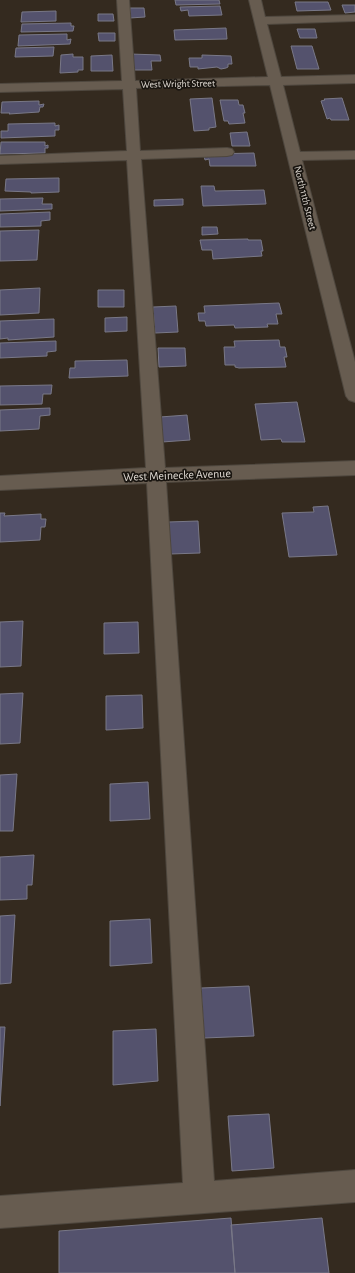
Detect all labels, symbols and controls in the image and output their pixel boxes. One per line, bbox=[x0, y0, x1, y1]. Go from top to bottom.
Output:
street label: West Wright Street bbox=[141, 78, 216, 90]
street label: North 11th Street bbox=[292, 165, 318, 232]
street label: West Meinecke Avenue bbox=[123, 467, 231, 483]

